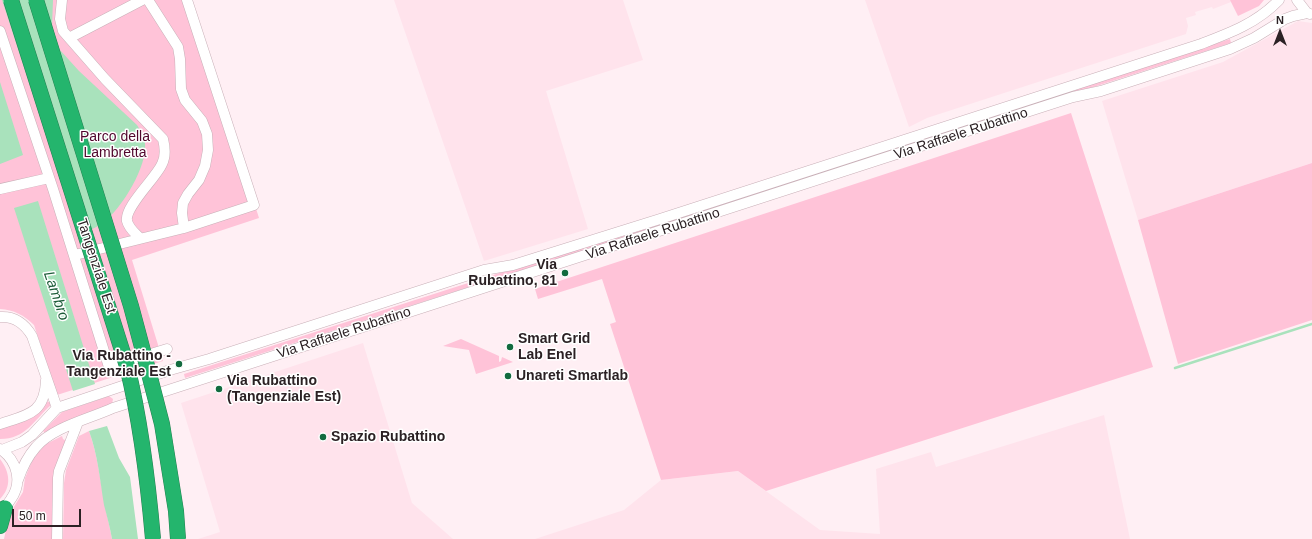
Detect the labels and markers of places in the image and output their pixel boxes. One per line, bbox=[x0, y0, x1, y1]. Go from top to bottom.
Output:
place label: Via Rubattino, 81 bbox=[468, 257, 557, 290]
marker: Via Rubattino, 81 bbox=[560, 268, 570, 278]
place label: Smart Grid Lab Enel bbox=[518, 331, 590, 364]
marker: Smart Grid Lab Enel bbox=[505, 342, 515, 352]
place label: Via Rubattino - Tangenziale Est bbox=[66, 348, 171, 380]
marker: Via Rubattino - Tangenziale Est bbox=[174, 359, 184, 369]
place label: Unareti Smartlab bbox=[516, 368, 628, 384]
marker: Unareti Smartlab bbox=[503, 371, 513, 381]
place label: Via Rubattino (Tangenziale Est) bbox=[227, 373, 341, 406]
marker: Via Rubattino (Tangenziale Est) bbox=[214, 384, 224, 394]
place label: Spazio Rubattino bbox=[331, 429, 445, 445]
marker: Spazio Rubattino bbox=[318, 432, 328, 442]

